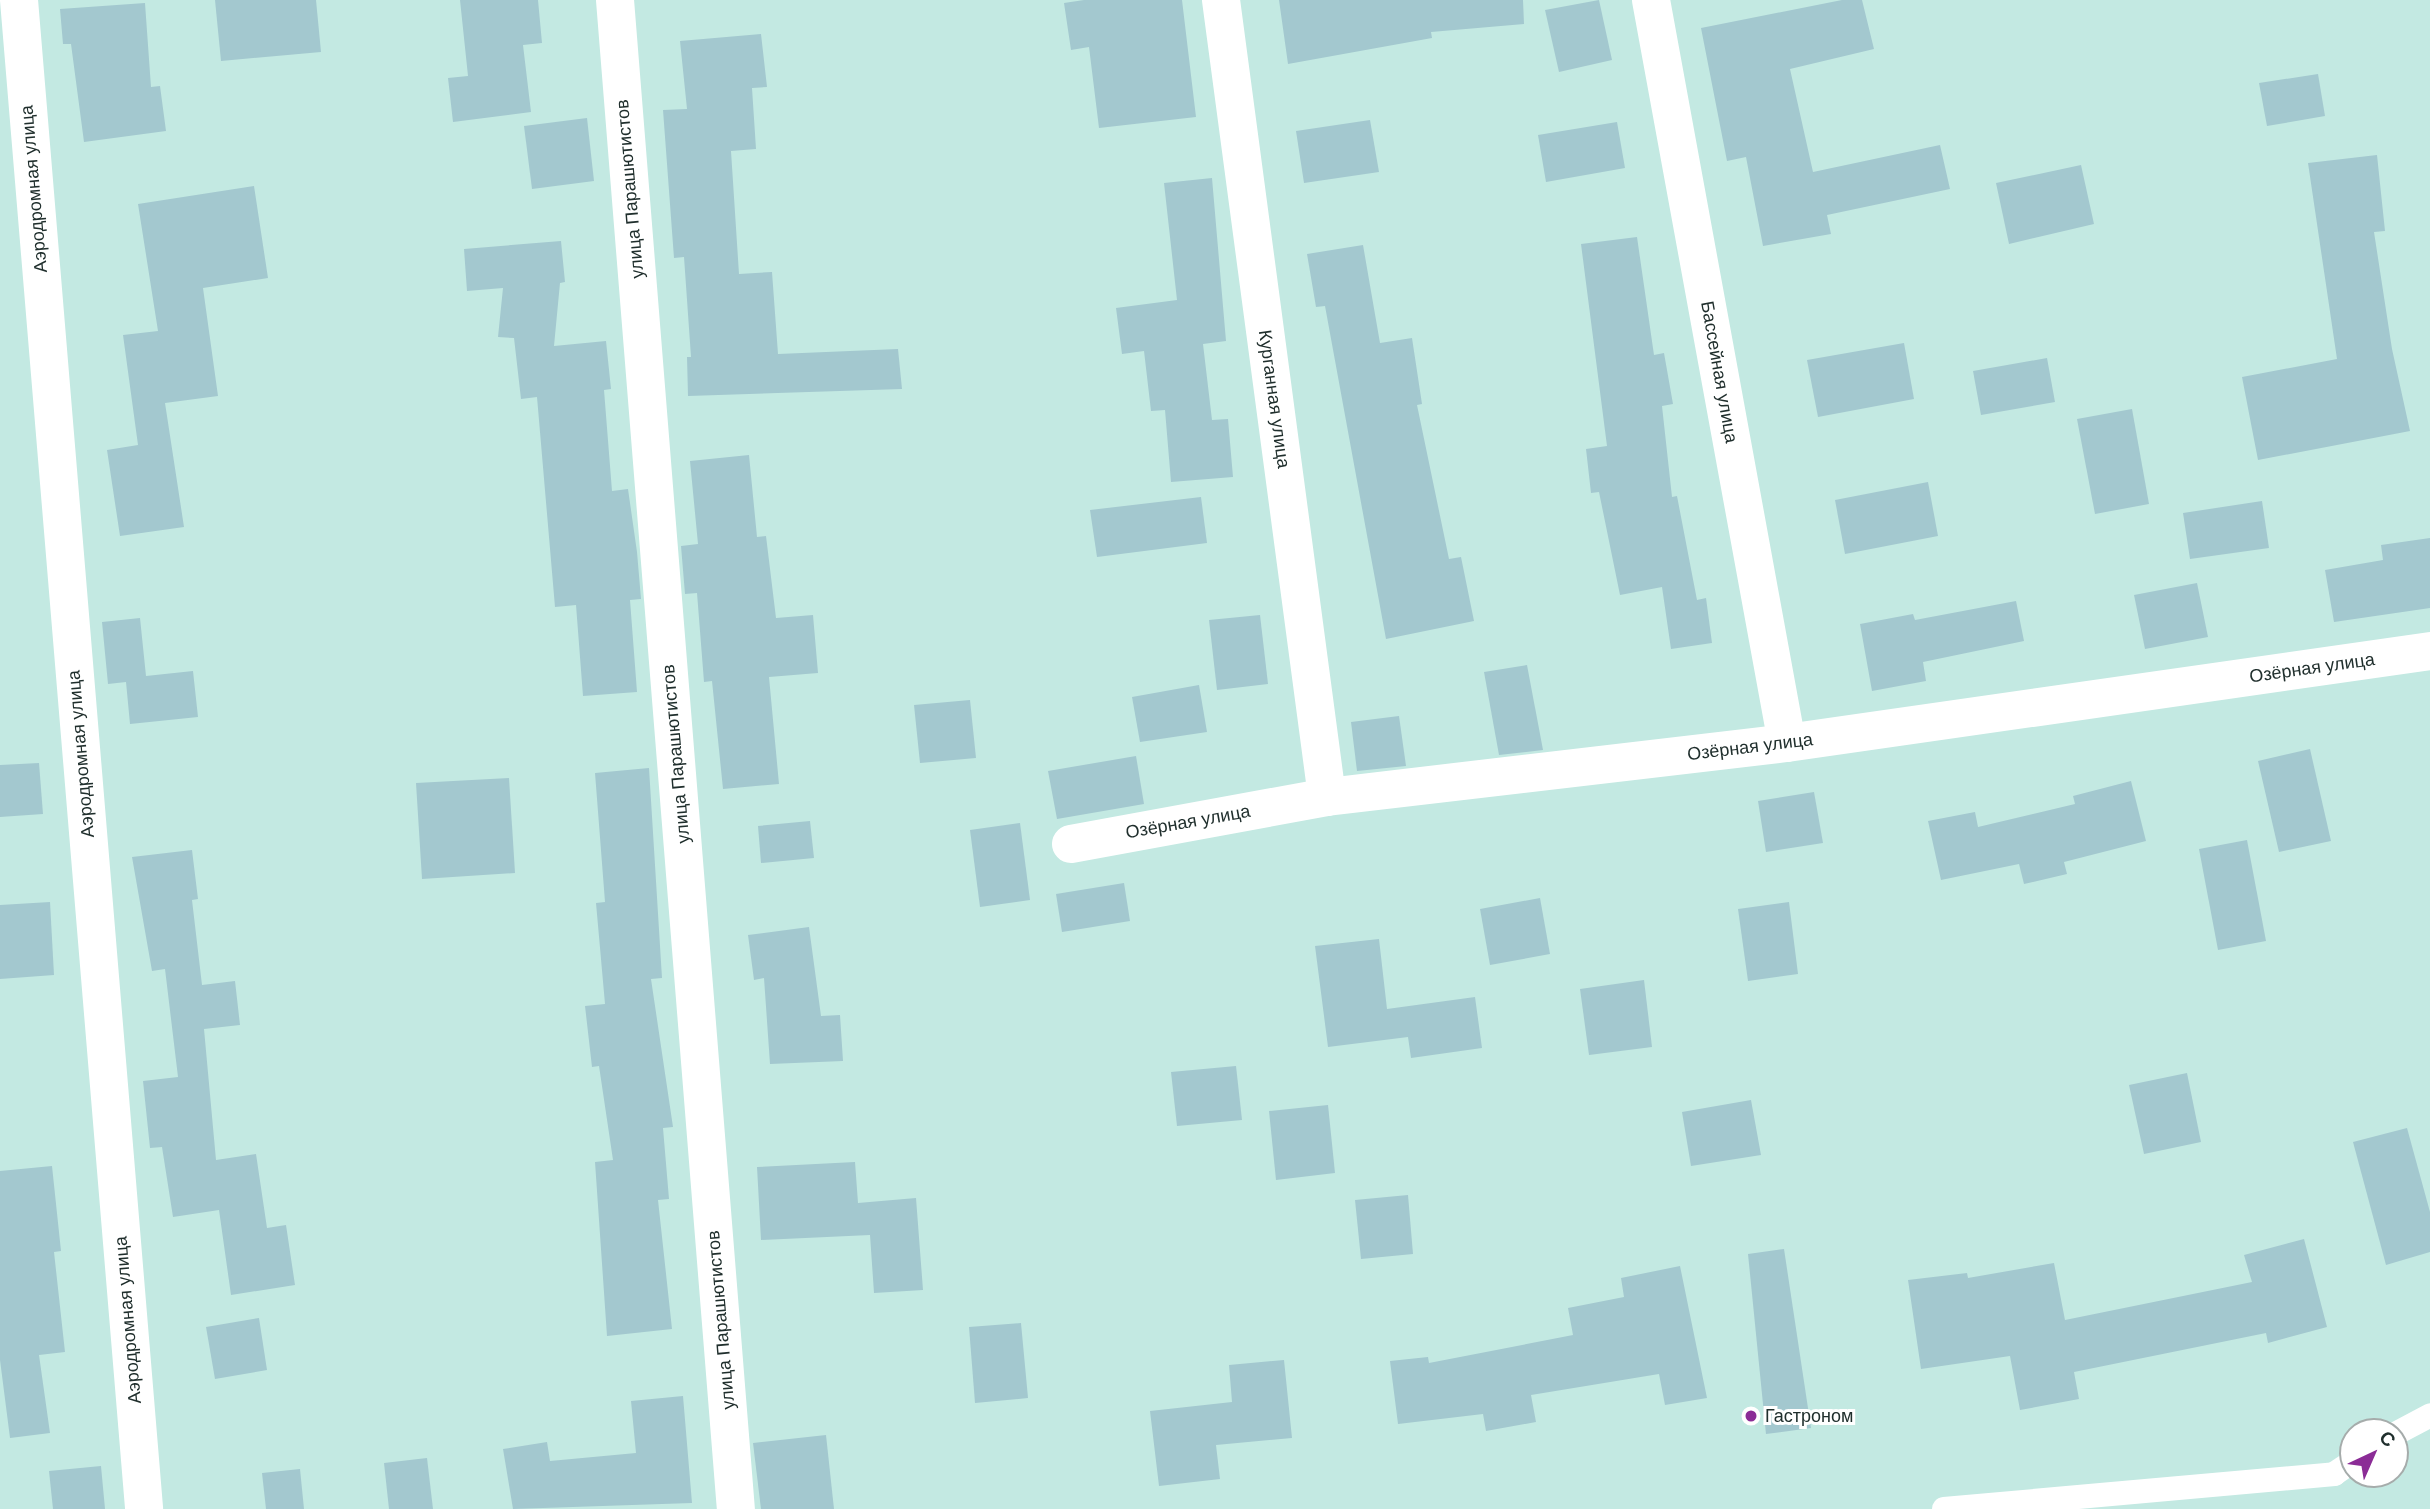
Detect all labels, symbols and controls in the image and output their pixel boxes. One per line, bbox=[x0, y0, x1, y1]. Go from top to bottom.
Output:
street label: улица Парашютистов bbox=[611, 99, 649, 279]
street label: Аэродромная улица bbox=[16, 104, 52, 274]
street label: Бассейная улица bbox=[1696, 299, 1742, 445]
street label: Курганная улица bbox=[1254, 328, 1294, 470]
street label: Озёрная улица bbox=[2248, 649, 2376, 687]
street label: улица Парашютистов bbox=[657, 664, 695, 844]
street label: Аэродромная улица bbox=[63, 669, 99, 839]
street label: Озёрная улица bbox=[1686, 729, 1814, 765]
street label: Озёрная улица bbox=[1124, 800, 1252, 844]
street label: улица Парашютистов bbox=[702, 1230, 740, 1410]
street label: Аэродромная улица bbox=[110, 1235, 146, 1405]
place label: Гастроном bbox=[1765, 1405, 1853, 1427]
marker: Гастроном bbox=[1743, 1408, 1759, 1424]
north arrow bbox=[2339, 1418, 2409, 1488]
text: С bbox=[2374, 1425, 2401, 1453]

